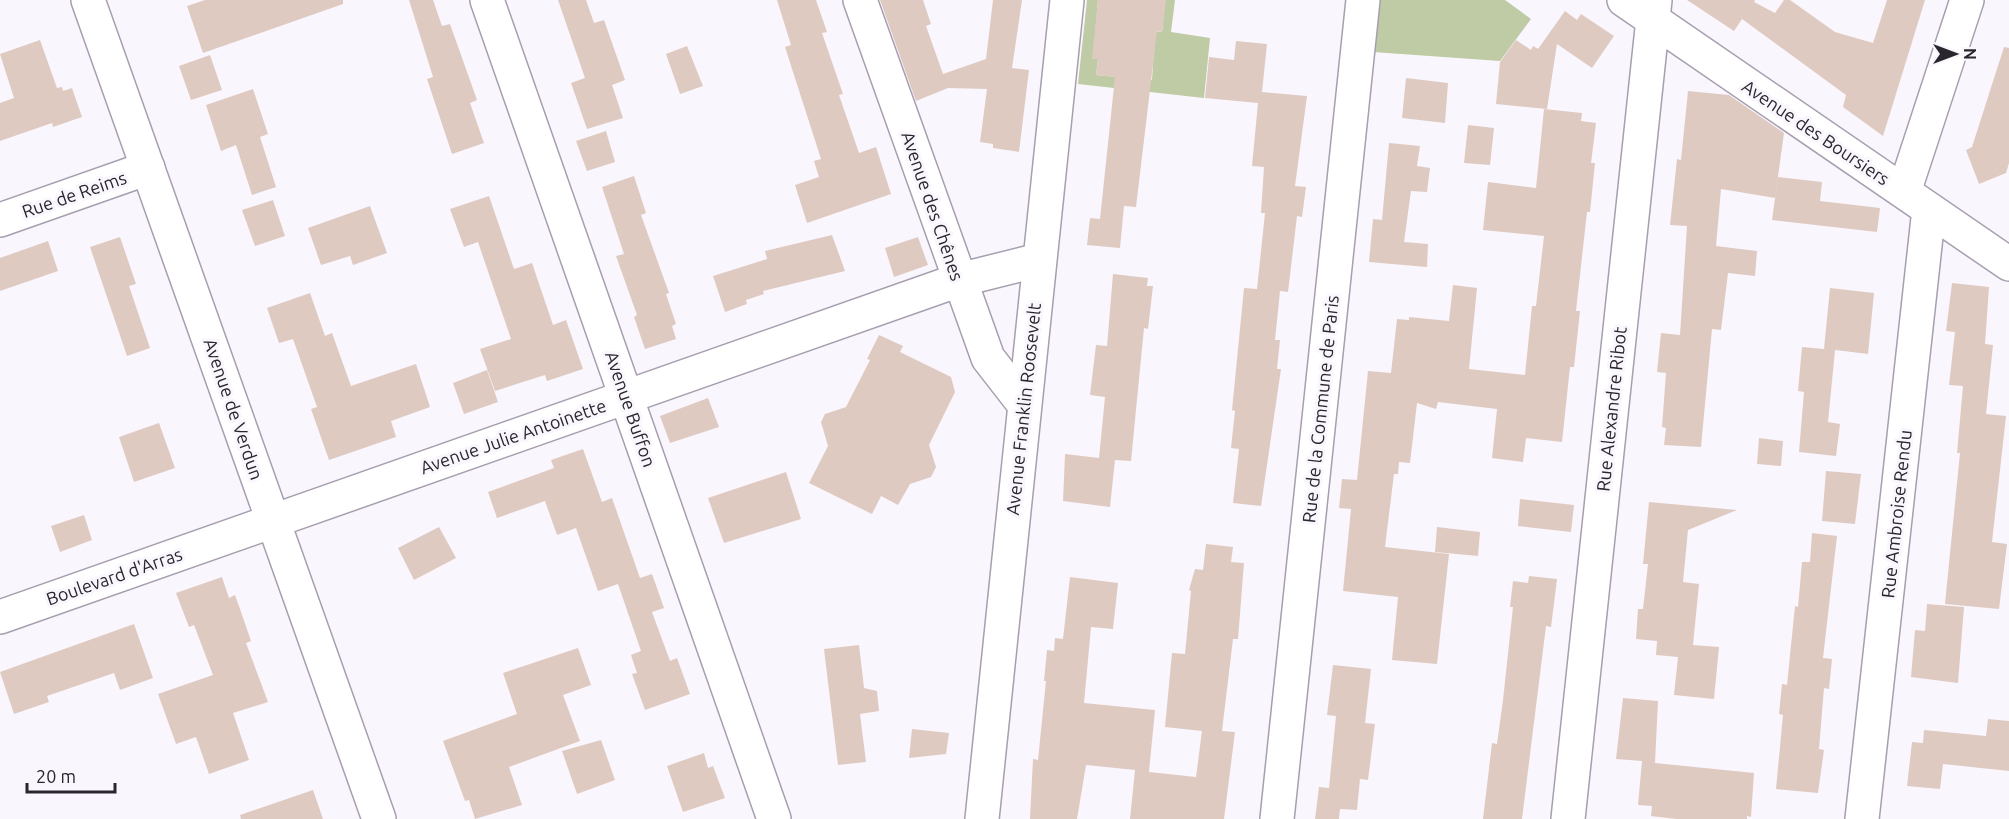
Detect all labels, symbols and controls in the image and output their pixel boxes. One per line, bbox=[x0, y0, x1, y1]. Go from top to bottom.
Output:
north arrow bbox=[1925, 24, 1985, 84]
text: N bbox=[1961, 48, 1979, 60]
street label: Avenue des Boursiers bbox=[1739, 75, 1893, 189]
street label: Avenue des Chênes bbox=[898, 129, 968, 283]
street label: Rue de Reims bbox=[19, 167, 129, 221]
street label: Rue de la Commune de Paris bbox=[1298, 294, 1342, 524]
street label: Avenue Franklin Roosevelt bbox=[1002, 302, 1044, 516]
street label: Rue Alexandre Ribot bbox=[1592, 326, 1630, 492]
street label: Avenue de Verdun bbox=[200, 336, 268, 482]
street label: Avenue Buffon bbox=[602, 349, 660, 469]
street label: Avenue Julie Antoinette bbox=[417, 395, 609, 477]
street label: Rue Ambroise Rendu bbox=[1877, 429, 1915, 599]
street label: Boulevard d'Arras bbox=[43, 543, 185, 609]
scale bar bbox=[27, 756, 116, 794]
text: 20 m bbox=[36, 766, 76, 786]

